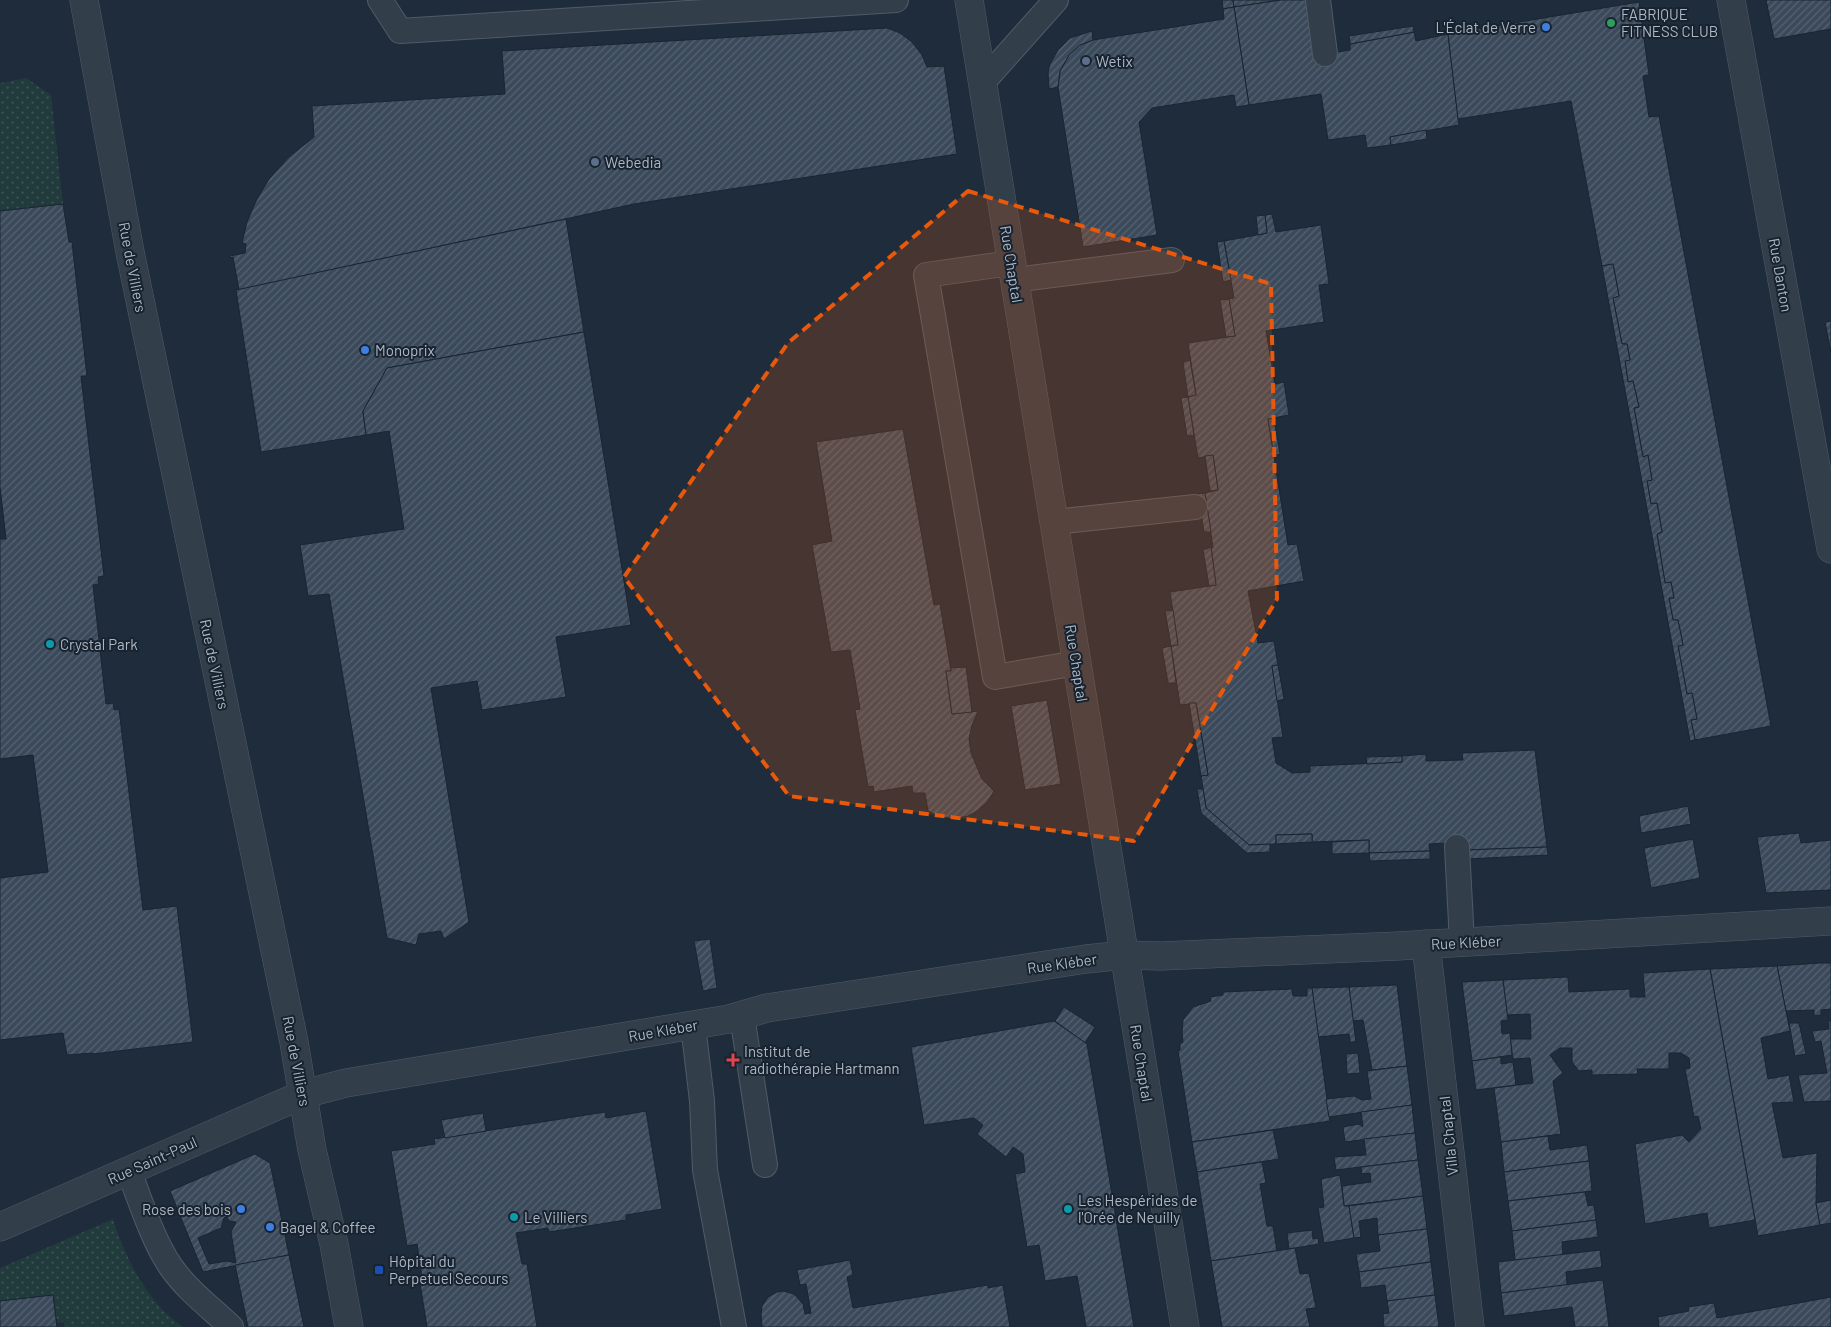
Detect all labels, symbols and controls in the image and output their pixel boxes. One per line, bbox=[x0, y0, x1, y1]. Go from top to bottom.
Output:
place label: FABRIQUE FITNESS CLUB bbox=[1621, 5, 1718, 40]
marker: FABRIQUE FITNESS CLUB bbox=[1605, 17, 1617, 29]
place label: L'Éclat de Verre bbox=[1436, 18, 1536, 36]
marker: L'Éclat de Verre bbox=[1540, 21, 1552, 33]
place label: Wetix bbox=[1096, 52, 1133, 70]
marker: Wetix bbox=[1080, 55, 1092, 67]
place label: Webedia bbox=[605, 153, 661, 171]
marker: Webedia bbox=[589, 156, 601, 168]
street label: Rue de Villiers bbox=[115, 220, 151, 314]
street label: Rue Chaptal bbox=[997, 224, 1027, 304]
street label: Rue Danton bbox=[1766, 237, 1796, 313]
place label: Monoprix bbox=[375, 341, 435, 359]
marker: Monoprix bbox=[359, 344, 371, 356]
street label: Rue de Villiers bbox=[197, 617, 233, 711]
street label: Rue Chaptal bbox=[1062, 623, 1092, 703]
place label: Crystal Park bbox=[60, 635, 138, 653]
marker: Crystal Park bbox=[44, 638, 56, 650]
street label: Rue Kléber bbox=[1430, 931, 1502, 953]
street label: Rue Kléber bbox=[1026, 949, 1099, 977]
street label: Rue de Villiers bbox=[279, 1014, 315, 1108]
street label: Rue Kléber bbox=[627, 1015, 700, 1045]
street label: Rue Chaptal bbox=[1127, 1023, 1157, 1103]
place label: Institut de radiothérapie Hartmann bbox=[744, 1042, 900, 1077]
marker: Institut de radiothérapie Hartmann bbox=[726, 1053, 740, 1067]
street label: Villa Chaptal bbox=[1435, 1095, 1461, 1177]
street label: Rue Saint-Paul bbox=[105, 1132, 199, 1188]
place label: Les Hespérides de l'Orée de Neuilly bbox=[1078, 1191, 1197, 1226]
place label: Rose des bois bbox=[142, 1200, 231, 1218]
marker: Rose des bois bbox=[235, 1203, 247, 1215]
marker: Les Hespérides de l'Orée de Neuilly bbox=[1062, 1203, 1074, 1215]
place label: Le Villiers bbox=[524, 1208, 588, 1226]
marker: Le Villiers bbox=[508, 1211, 520, 1223]
place label: Bagel & Coffee bbox=[280, 1218, 375, 1236]
marker: Bagel & Coffee bbox=[264, 1221, 276, 1233]
place label: Hôpital du Perpetuel Secours bbox=[389, 1252, 508, 1287]
marker: Hôpital du Perpetuel Secours bbox=[373, 1264, 385, 1276]

